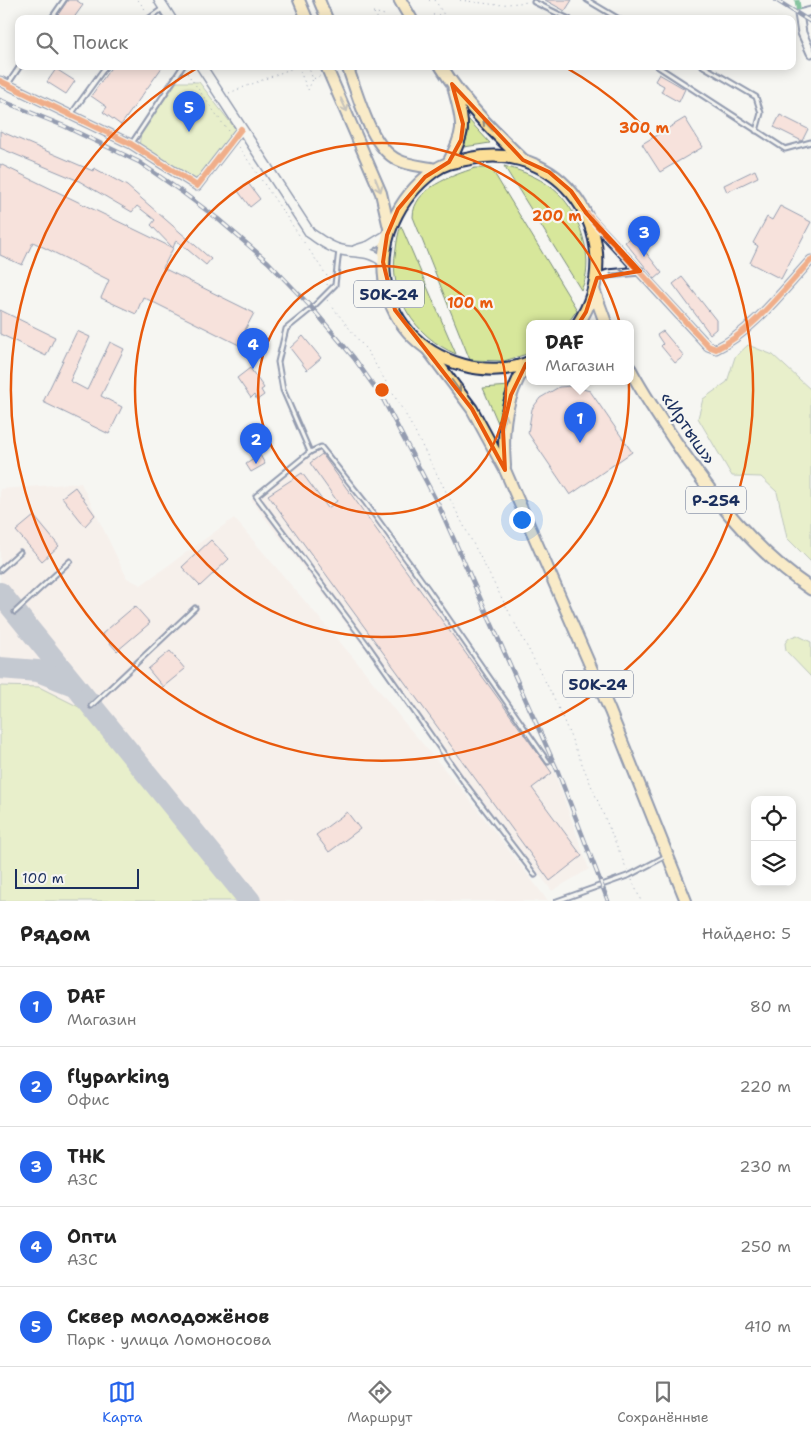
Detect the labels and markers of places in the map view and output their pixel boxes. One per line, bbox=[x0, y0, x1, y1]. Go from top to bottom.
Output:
pin: 5 bbox=[173, 91, 205, 132]
pin: 3 bbox=[628, 216, 660, 257]
pin: 4 bbox=[237, 328, 269, 369]
centre of rings bbox=[373, 381, 391, 399]
pin: 1 bbox=[564, 402, 596, 443]
pin: 2 bbox=[240, 423, 272, 464]

